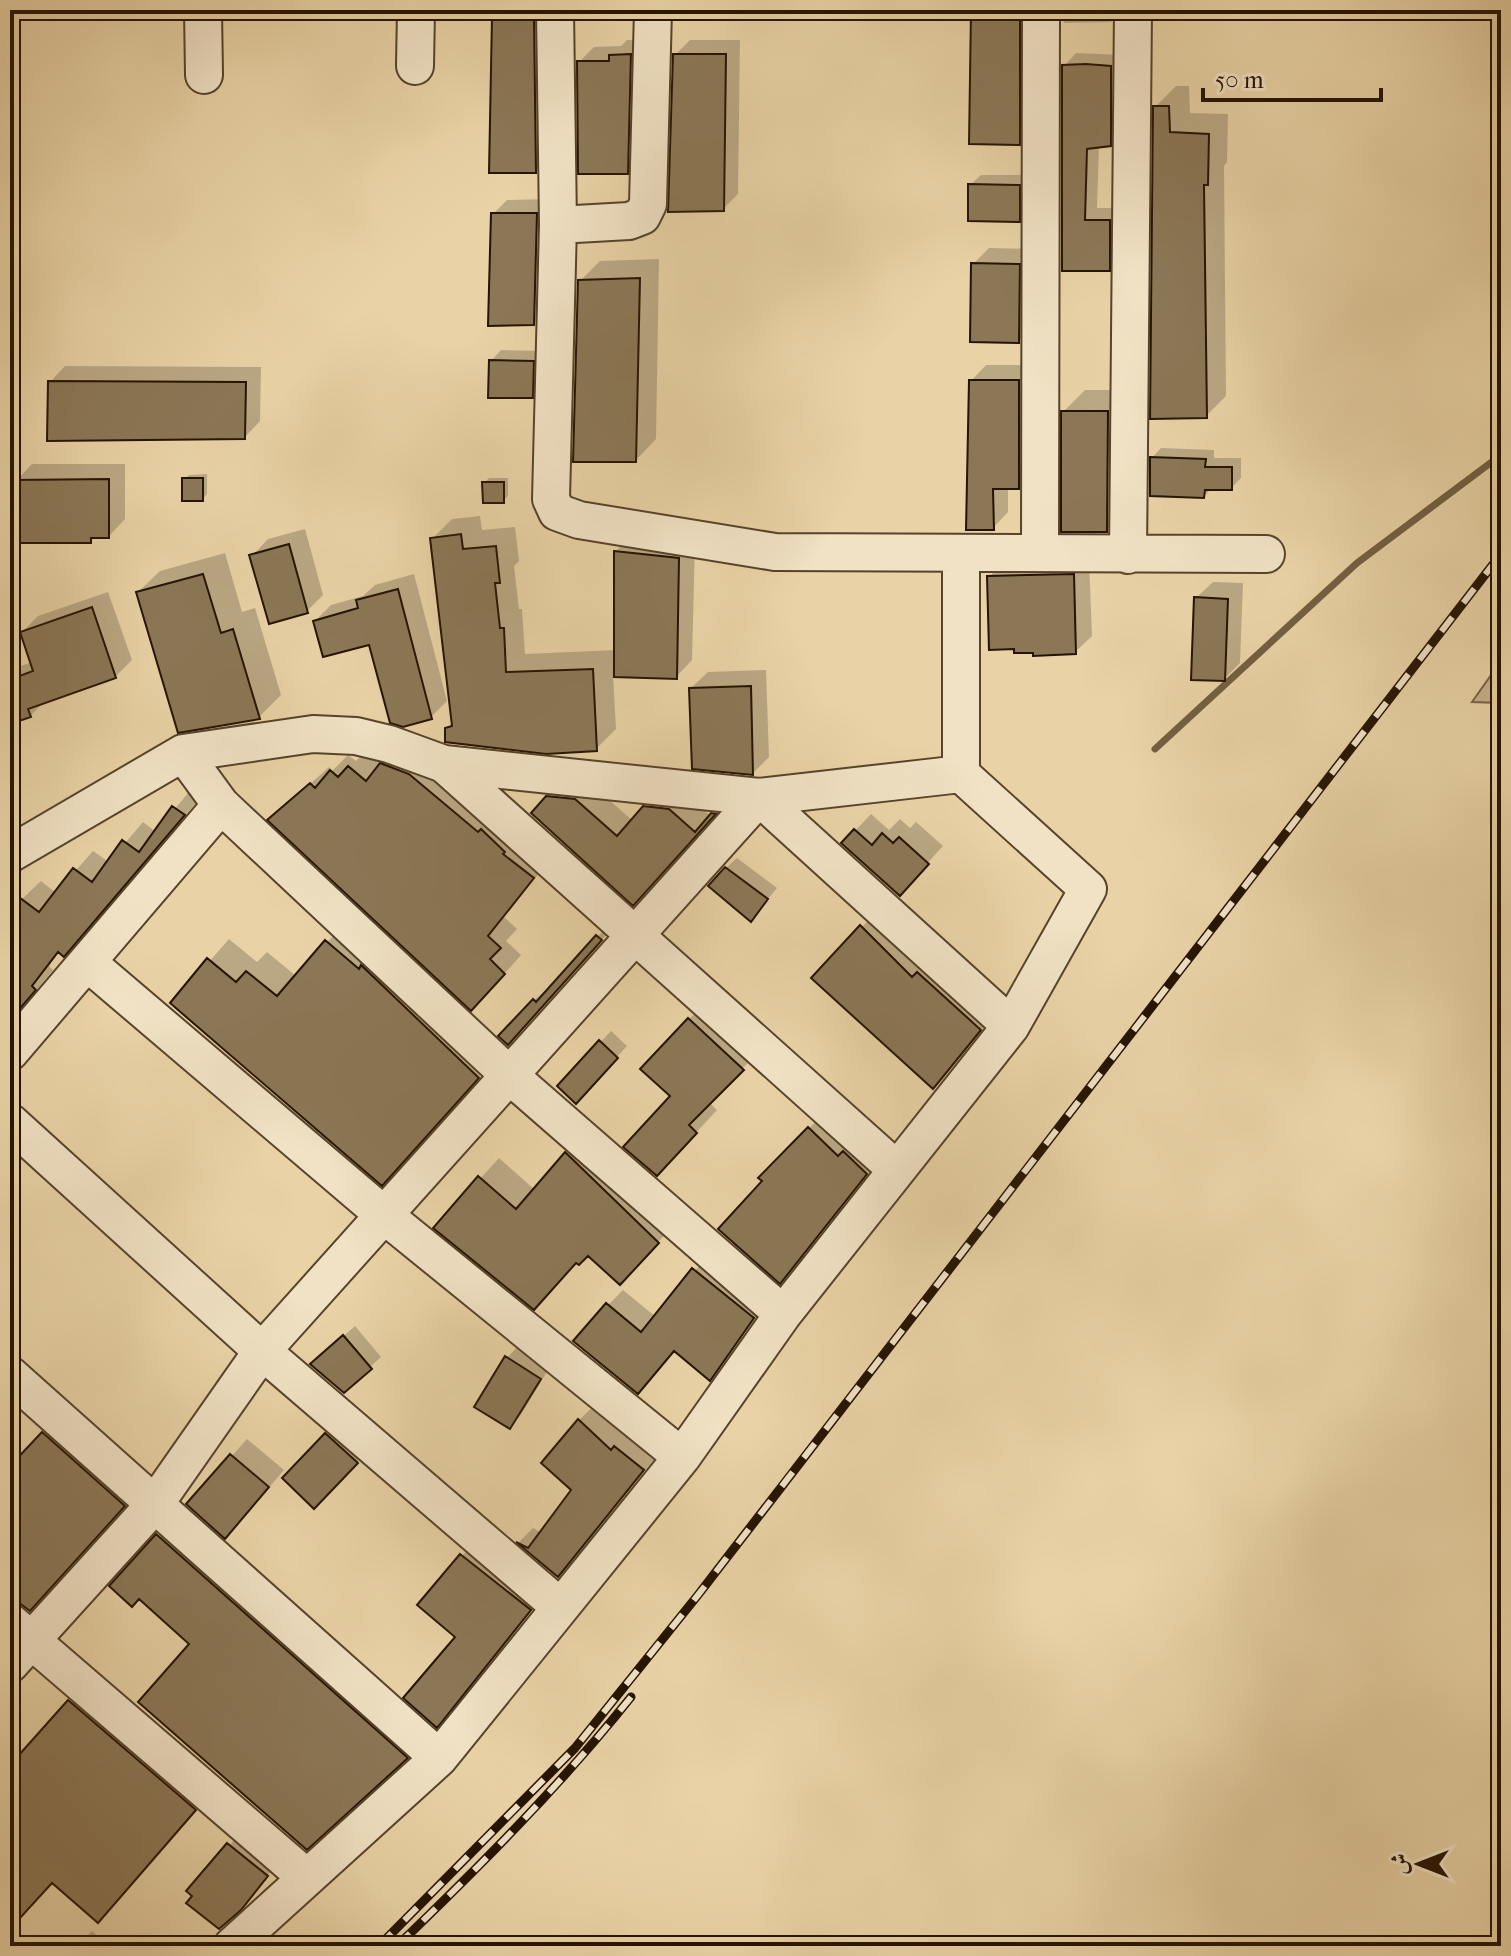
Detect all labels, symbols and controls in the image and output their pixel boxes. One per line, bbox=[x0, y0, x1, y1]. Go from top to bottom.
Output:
scale bar bbox=[1203, 52, 1381, 102]
text: 50 m bbox=[1215, 66, 1264, 94]
north arrow bbox=[1379, 1824, 1459, 1904]
text: ش bbox=[1387, 1853, 1413, 1875]

